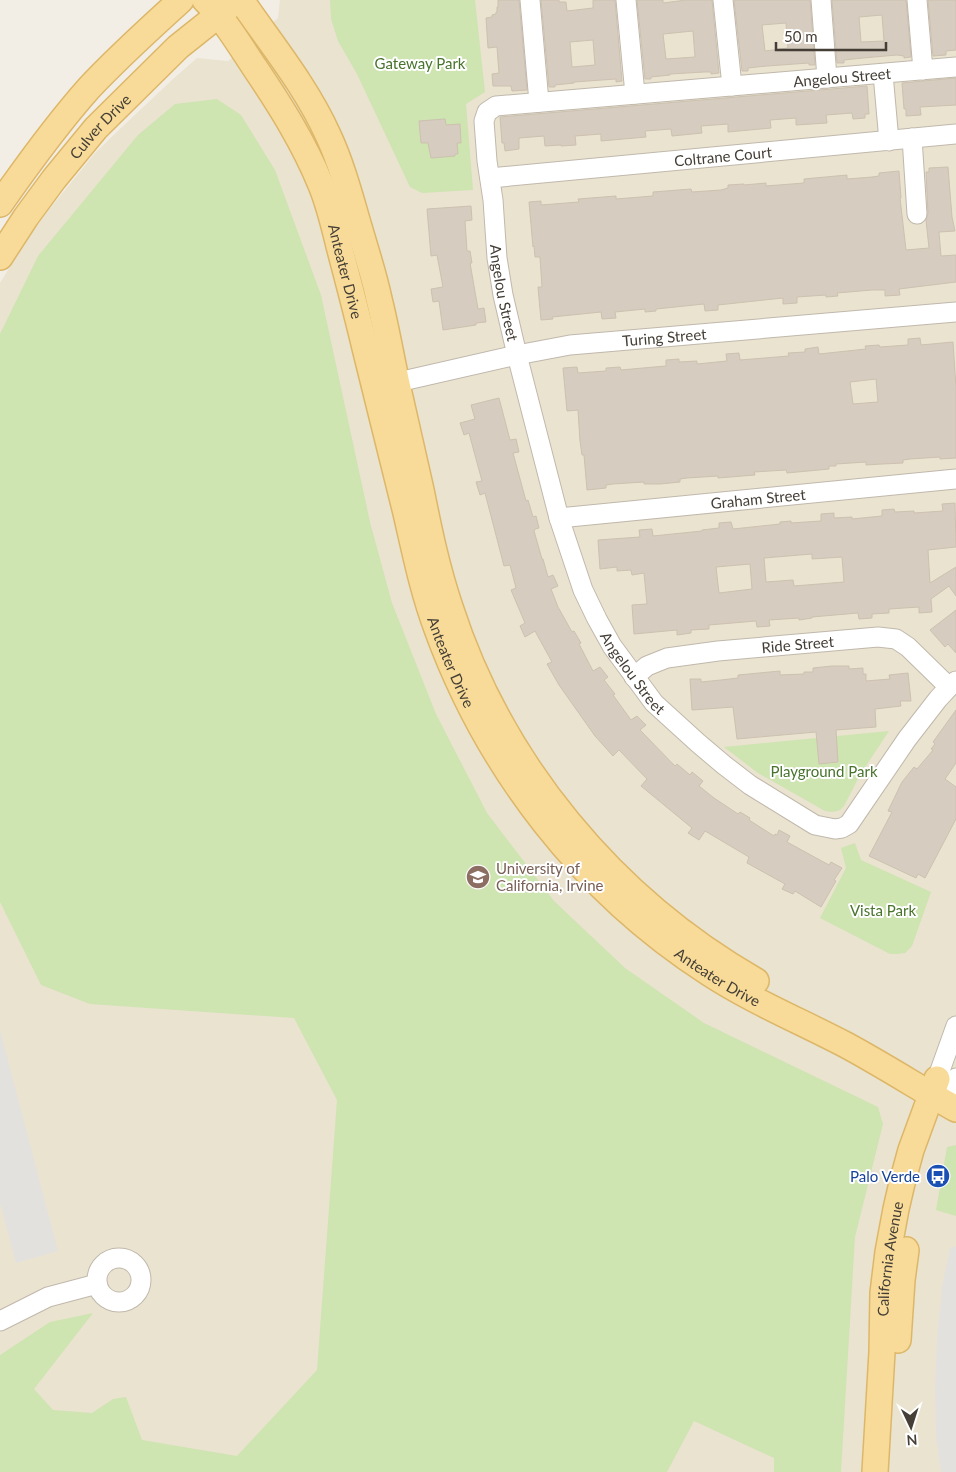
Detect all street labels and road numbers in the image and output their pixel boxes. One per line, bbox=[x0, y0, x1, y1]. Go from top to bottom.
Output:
street label: Angelou Street bbox=[792, 64, 892, 90]
street label: Culver Drive bbox=[66, 90, 134, 162]
street label: Coltrane Court bbox=[673, 142, 773, 170]
street label: Anteater Drive bbox=[325, 222, 367, 321]
street label: Angelou Street bbox=[487, 244, 523, 343]
street label: Turing Street bbox=[622, 324, 708, 349]
street label: Graham Street bbox=[710, 485, 807, 512]
street label: Anteater Drive bbox=[424, 614, 479, 710]
street label: Angelou Street bbox=[597, 628, 669, 718]
street label: Ride Street bbox=[761, 632, 835, 656]
street label: Anteater Drive bbox=[672, 944, 764, 1010]
street label: California Avenue bbox=[874, 1199, 907, 1316]

